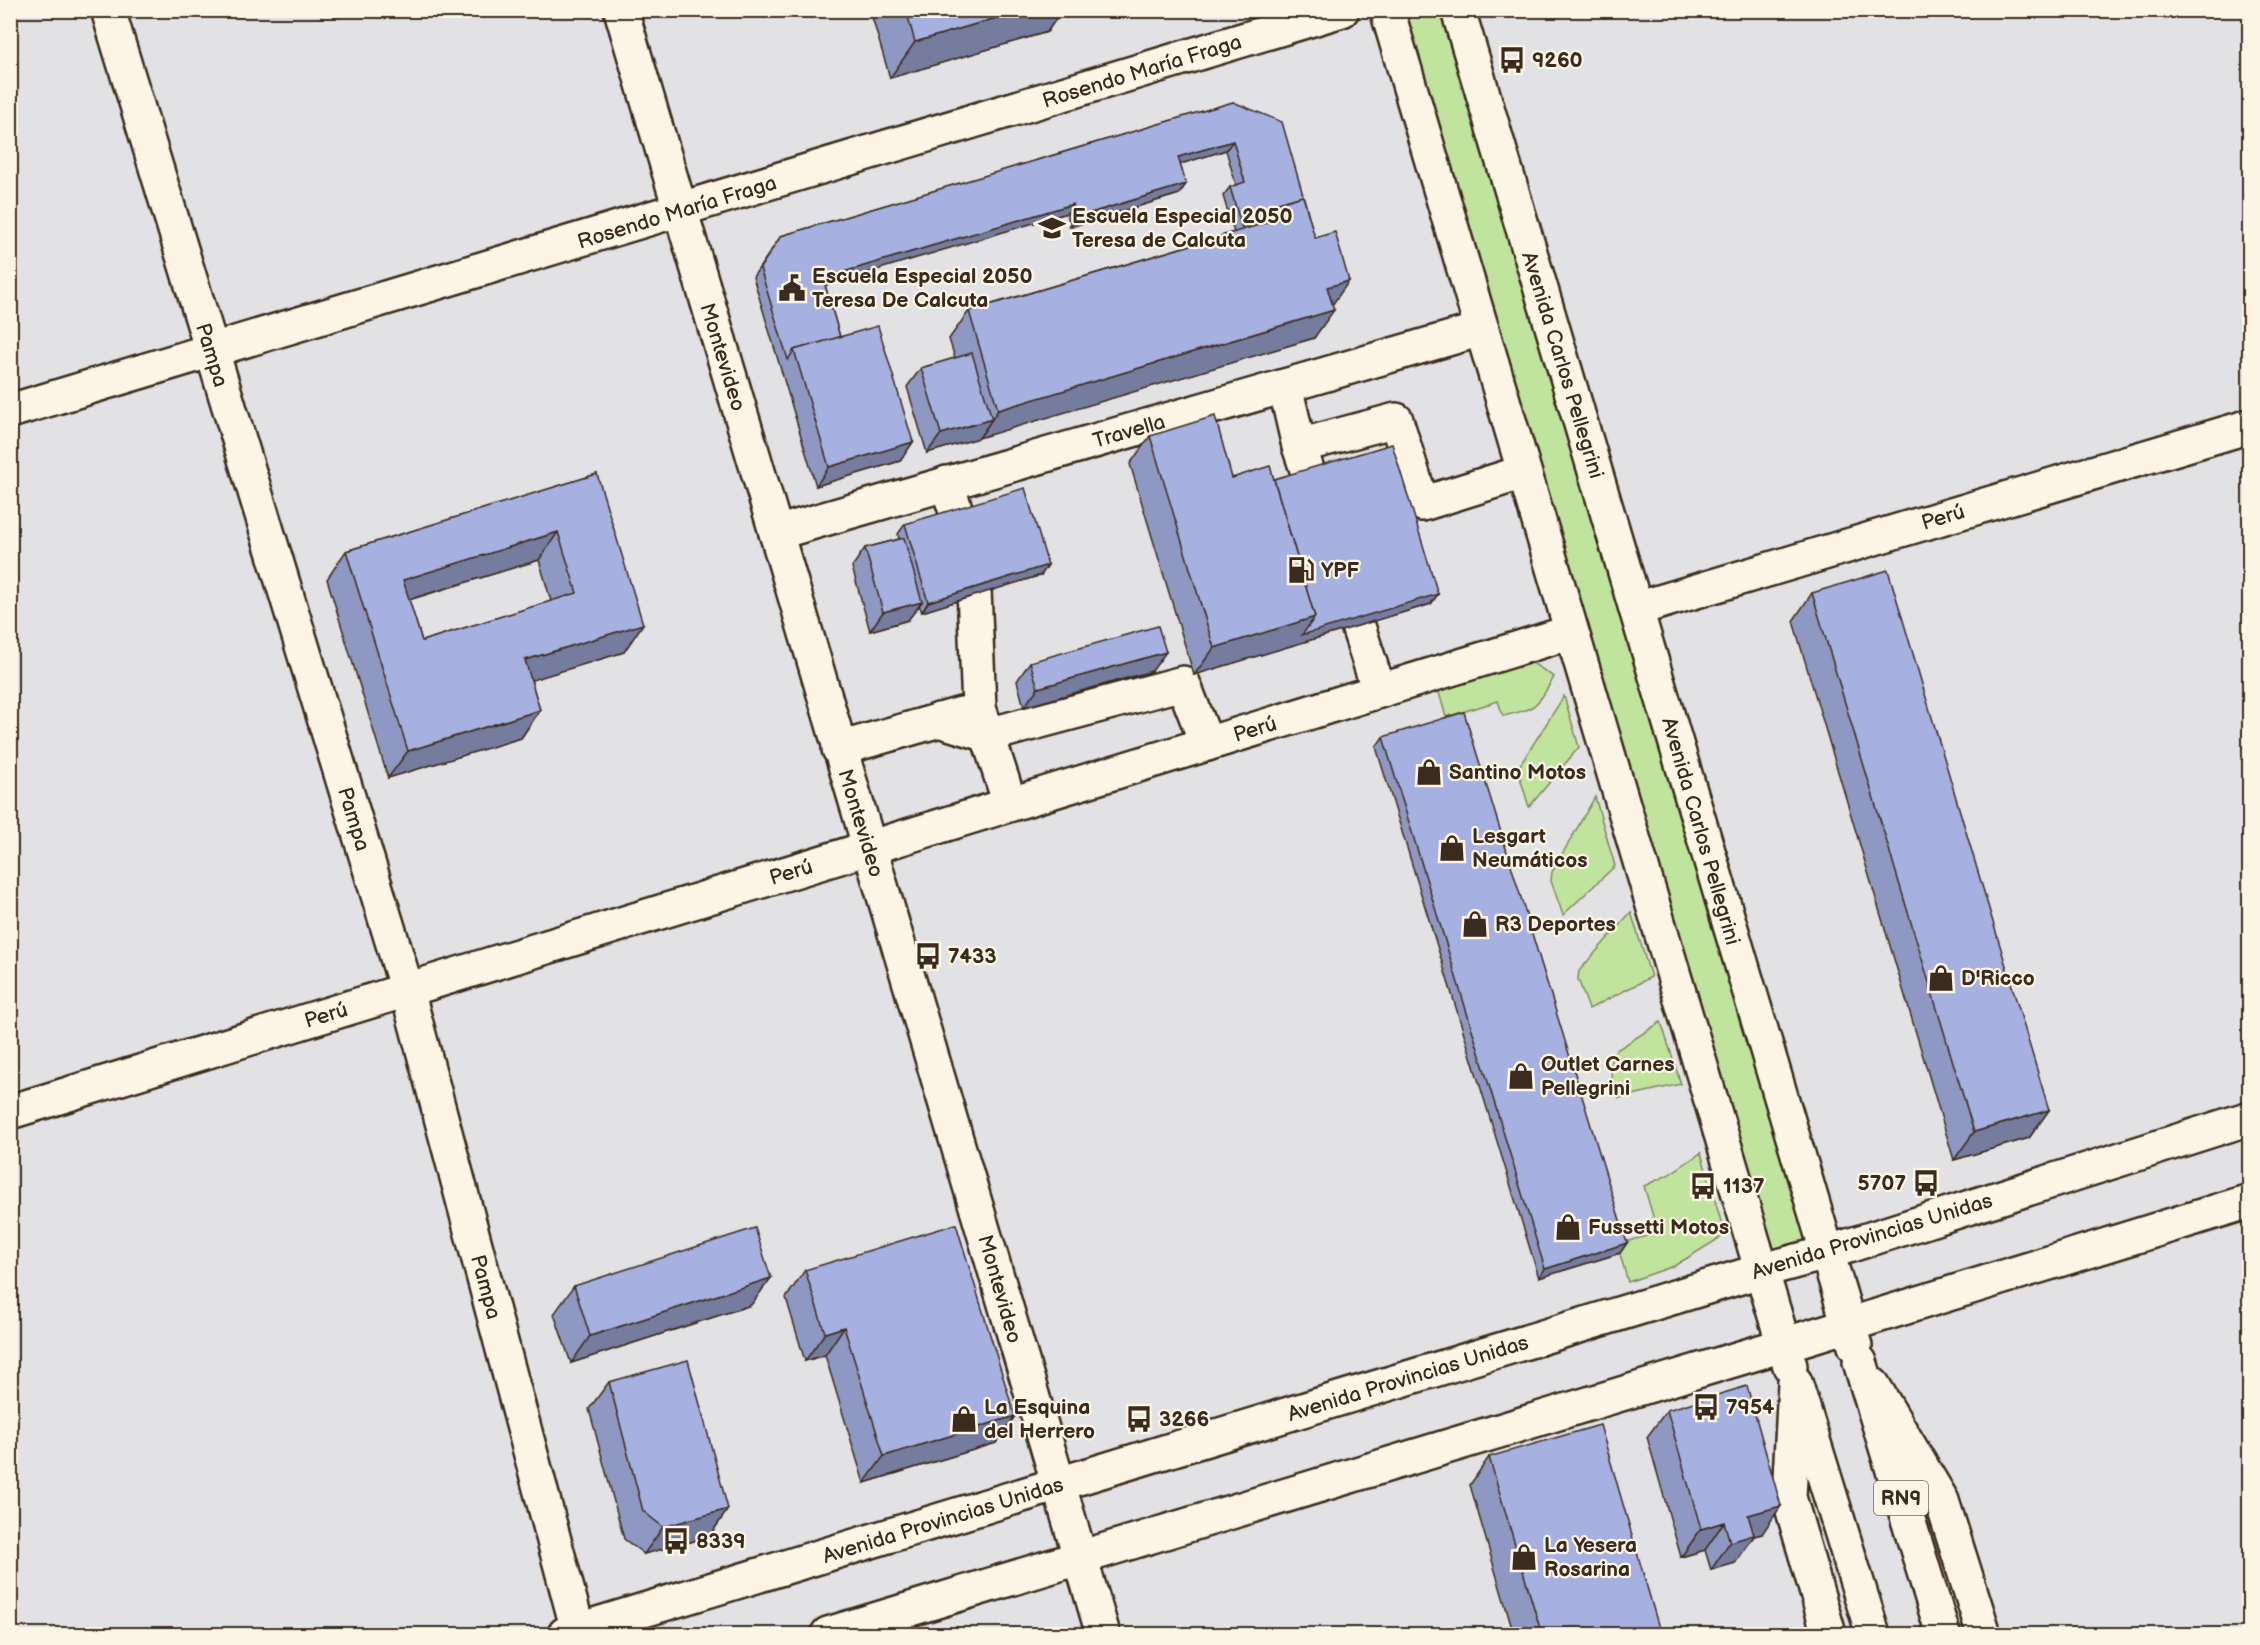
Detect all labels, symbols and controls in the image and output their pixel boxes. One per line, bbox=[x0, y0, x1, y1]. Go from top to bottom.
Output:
street label: Rosendo María Fraga bbox=[1040, 29, 1245, 114]
bus stop icon: 9260 bbox=[1497, 45, 1527, 75]
place label: 9260 bbox=[1532, 48, 1583, 73]
street label: Rosendo María Fraga bbox=[575, 170, 780, 255]
place label: Escuela Especial 2050 Teresa de Calcuta bbox=[1072, 204, 1293, 253]
school or university icon: Escuela Especial 2050 Teresa de Calcuta bbox=[1037, 213, 1067, 243]
street label: Avenida Carlos Pellegrini bbox=[1516, 249, 1609, 482]
place label: Escuela Especial 2050 Teresa De Calcuta bbox=[812, 264, 1033, 313]
public building icon: Escuela Especial 2050 Teresa De Calcuta bbox=[777, 273, 807, 303]
street label: Montevideo bbox=[694, 300, 751, 414]
street label: Pampa bbox=[190, 320, 233, 390]
street label: Travella bbox=[1090, 409, 1168, 454]
street label: Perú bbox=[1918, 499, 1968, 536]
fuel station icon: YPF bbox=[1286, 555, 1316, 585]
place label: YPF bbox=[1321, 558, 1359, 583]
street label: Perú bbox=[1230, 711, 1280, 748]
street label: Avenida Carlos Pellegrini bbox=[1656, 714, 1745, 948]
shop icon: Santino Motos bbox=[1414, 757, 1444, 787]
place label: Santino Motos bbox=[1449, 760, 1586, 785]
street label: Montevideo bbox=[832, 766, 889, 880]
street label: Pampa bbox=[332, 784, 375, 854]
place label: Lesgart Neumáticos bbox=[1472, 824, 1588, 873]
shop icon: Lesgart Neumáticos bbox=[1437, 833, 1467, 863]
street label: Perú bbox=[766, 854, 816, 891]
shop icon: R3 Deportes bbox=[1460, 909, 1490, 939]
place label: R3 Deportes bbox=[1495, 912, 1616, 937]
bus stop icon: 7433 bbox=[913, 941, 943, 971]
place label: 7433 bbox=[948, 944, 997, 969]
shop icon: D'Ricco bbox=[1926, 963, 1956, 993]
place label: D'Ricco bbox=[1961, 966, 2035, 991]
street label: Perú bbox=[301, 997, 351, 1034]
place label: Outlet Carnes Pellegrini bbox=[1541, 1052, 1675, 1101]
shop icon: Outlet Carnes Pellegrini bbox=[1506, 1061, 1536, 1091]
bus stop icon: 5707 bbox=[1911, 1168, 1941, 1198]
bus stop icon: 1137 bbox=[1688, 1171, 1718, 1201]
place label: 5707 bbox=[1858, 1171, 1906, 1196]
place label: 1137 bbox=[1723, 1174, 1765, 1199]
street label: Avenida Provincias Unidas bbox=[1749, 1188, 1996, 1285]
shop icon: Fussetti Motos bbox=[1553, 1212, 1583, 1242]
place label: Fussetti Motos bbox=[1588, 1215, 1729, 1240]
street label: Montevideo bbox=[972, 1232, 1027, 1346]
street label: Pampa bbox=[465, 1252, 506, 1322]
street label: Avenida Provincias Unidas bbox=[1285, 1330, 1532, 1427]
bus stop icon: 7954 bbox=[1691, 1392, 1721, 1422]
place label: La Esquina del Herrero bbox=[984, 1395, 1095, 1444]
place label: 7954 bbox=[1726, 1395, 1775, 1420]
shop icon: La Esquina del Herrero bbox=[949, 1404, 979, 1434]
bus stop icon: 3266 bbox=[1124, 1404, 1154, 1434]
place label: 3266 bbox=[1159, 1407, 1209, 1432]
street label: Avenida Provincias Unidas bbox=[820, 1472, 1067, 1569]
road number: RN9 bbox=[1874, 1481, 1928, 1515]
bus stop icon: 8339 bbox=[661, 1526, 691, 1556]
place label: 8339 bbox=[696, 1529, 745, 1554]
place label: La Yesera Rosarina bbox=[1544, 1533, 1637, 1582]
shop icon: La Yesera Rosarina bbox=[1509, 1542, 1539, 1572]

